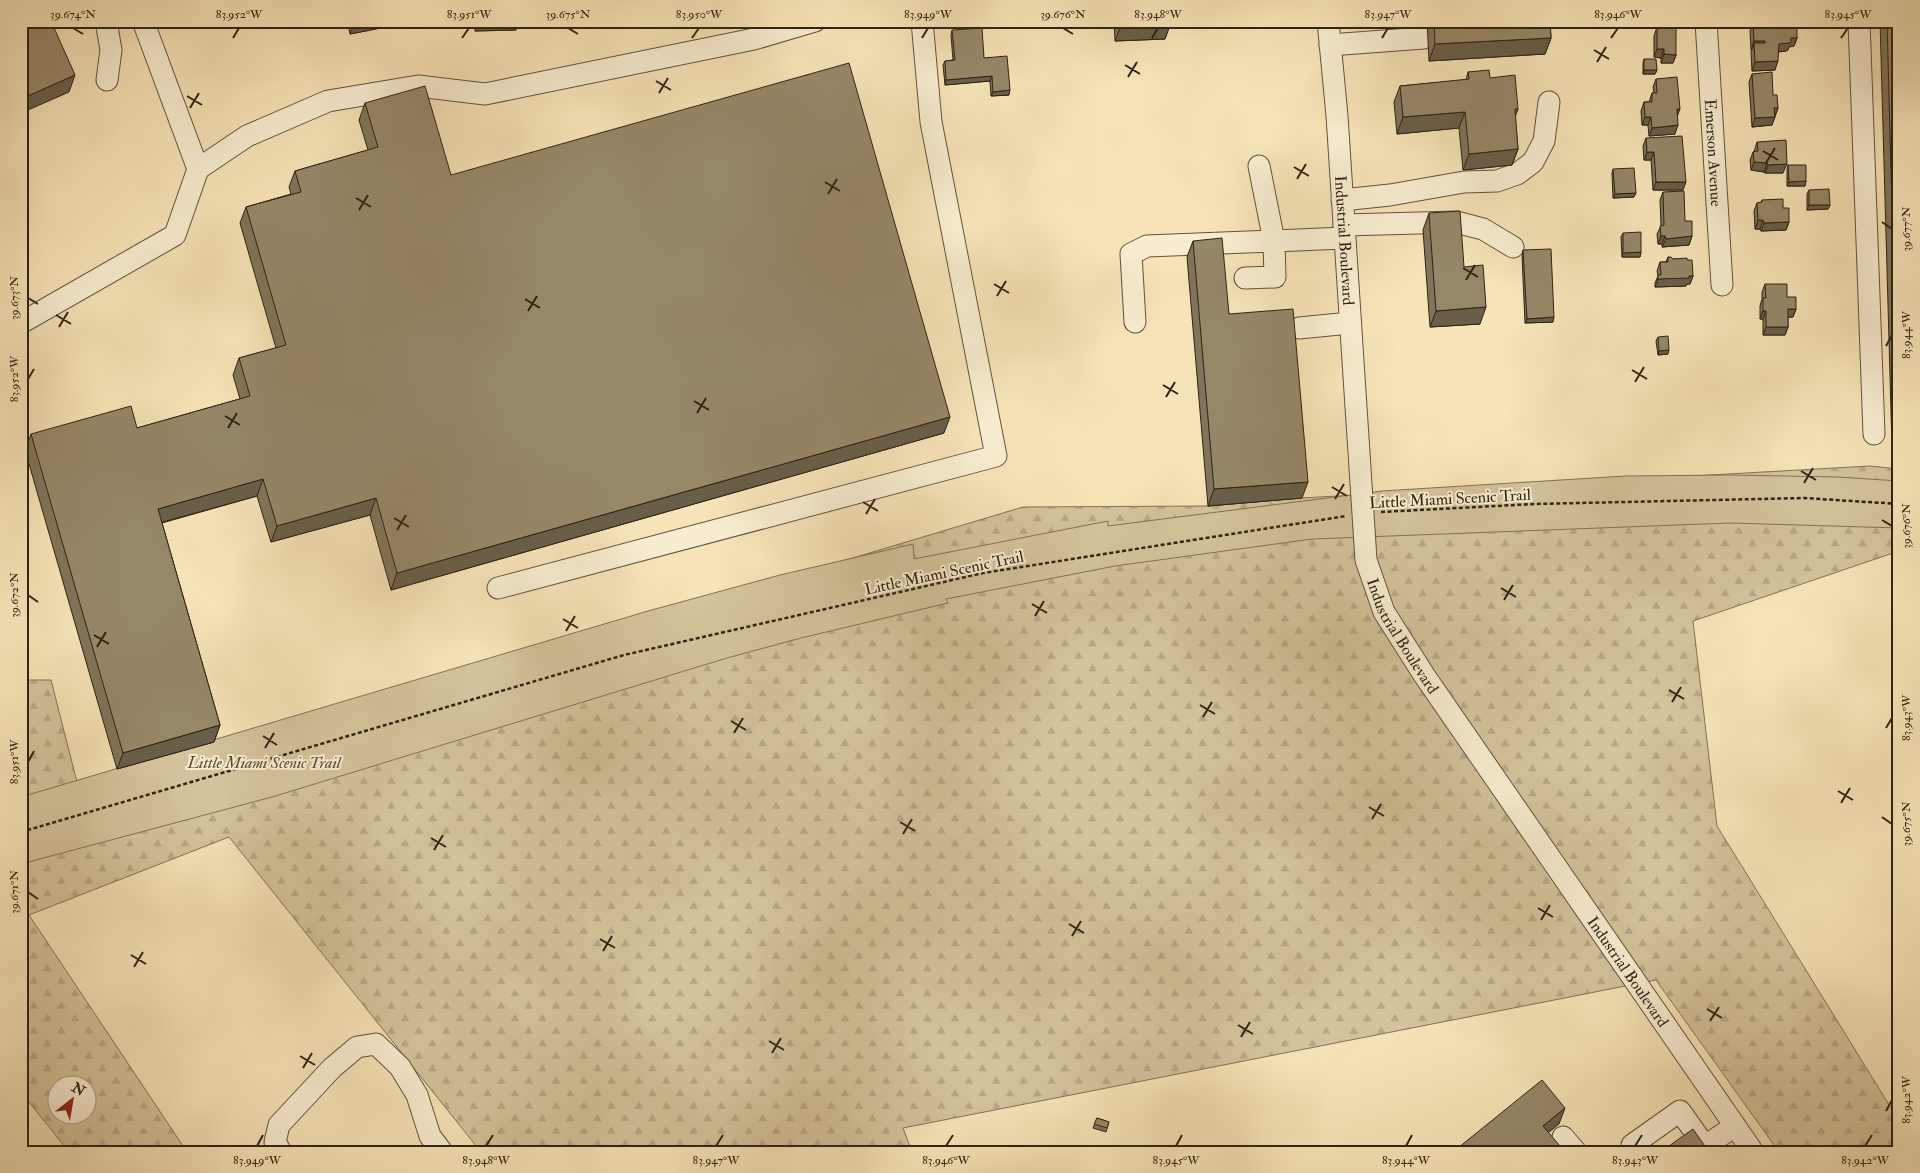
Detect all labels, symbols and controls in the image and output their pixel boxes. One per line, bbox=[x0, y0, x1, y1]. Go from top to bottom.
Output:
text: 39.674°N bbox=[50, 7, 96, 22]
text: 83.952°W bbox=[216, 7, 263, 22]
text: 83.951°W bbox=[447, 7, 492, 22]
text: 39.675°N bbox=[546, 7, 591, 22]
text: 83.950°W bbox=[676, 7, 723, 22]
text: 83.949°W bbox=[904, 7, 953, 22]
text: 39.676°N bbox=[1040, 7, 1086, 22]
text: 83.948°W bbox=[1134, 7, 1182, 22]
text: 83.947°W bbox=[1365, 7, 1412, 22]
text: 83.946°W bbox=[1594, 7, 1643, 22]
text: 83.945°W bbox=[1825, 7, 1872, 22]
street label: Emerson Avenue bbox=[1700, 98, 1726, 208]
street label: Industrial Boulevard bbox=[1330, 175, 1358, 306]
text: 39.677°N bbox=[1899, 206, 1914, 252]
text: 39.673°N bbox=[7, 276, 22, 320]
text: 83.944°W bbox=[1899, 310, 1914, 359]
text: 83.952°W bbox=[7, 355, 22, 402]
street label: Little Miami Scenic Trail bbox=[1369, 485, 1531, 513]
text: 39.676°N bbox=[1899, 503, 1914, 549]
street label: Little Miami Scenic Trail bbox=[863, 546, 1025, 600]
text: 39.672°N bbox=[7, 572, 22, 618]
street label: Industrial Boulevard bbox=[1362, 576, 1443, 698]
text: 83.943°W bbox=[1899, 694, 1914, 741]
text: 83.951°W bbox=[7, 739, 22, 784]
park label: Little Miami Scenic Trail bbox=[186, 753, 342, 773]
text: 39.675°N bbox=[1899, 801, 1914, 846]
text: 39.671°N bbox=[7, 870, 22, 914]
street label: Industrial Boulevard bbox=[1582, 913, 1673, 1031]
text: 83.942°W bbox=[1899, 1075, 1914, 1124]
north arrow bbox=[48, 1076, 98, 1126]
text: N bbox=[68, 1078, 89, 1100]
text: 83.949°W bbox=[233, 1153, 282, 1168]
text: 83.948°W bbox=[462, 1153, 510, 1168]
text: 83.947°W bbox=[693, 1153, 740, 1168]
text: 83.946°W bbox=[922, 1153, 971, 1168]
text: 83.945°W bbox=[1153, 1153, 1200, 1168]
text: 83.944°W bbox=[1382, 1153, 1431, 1168]
text: 83.943°W bbox=[1612, 1153, 1659, 1168]
text: 83.942°W bbox=[1841, 1153, 1890, 1168]

